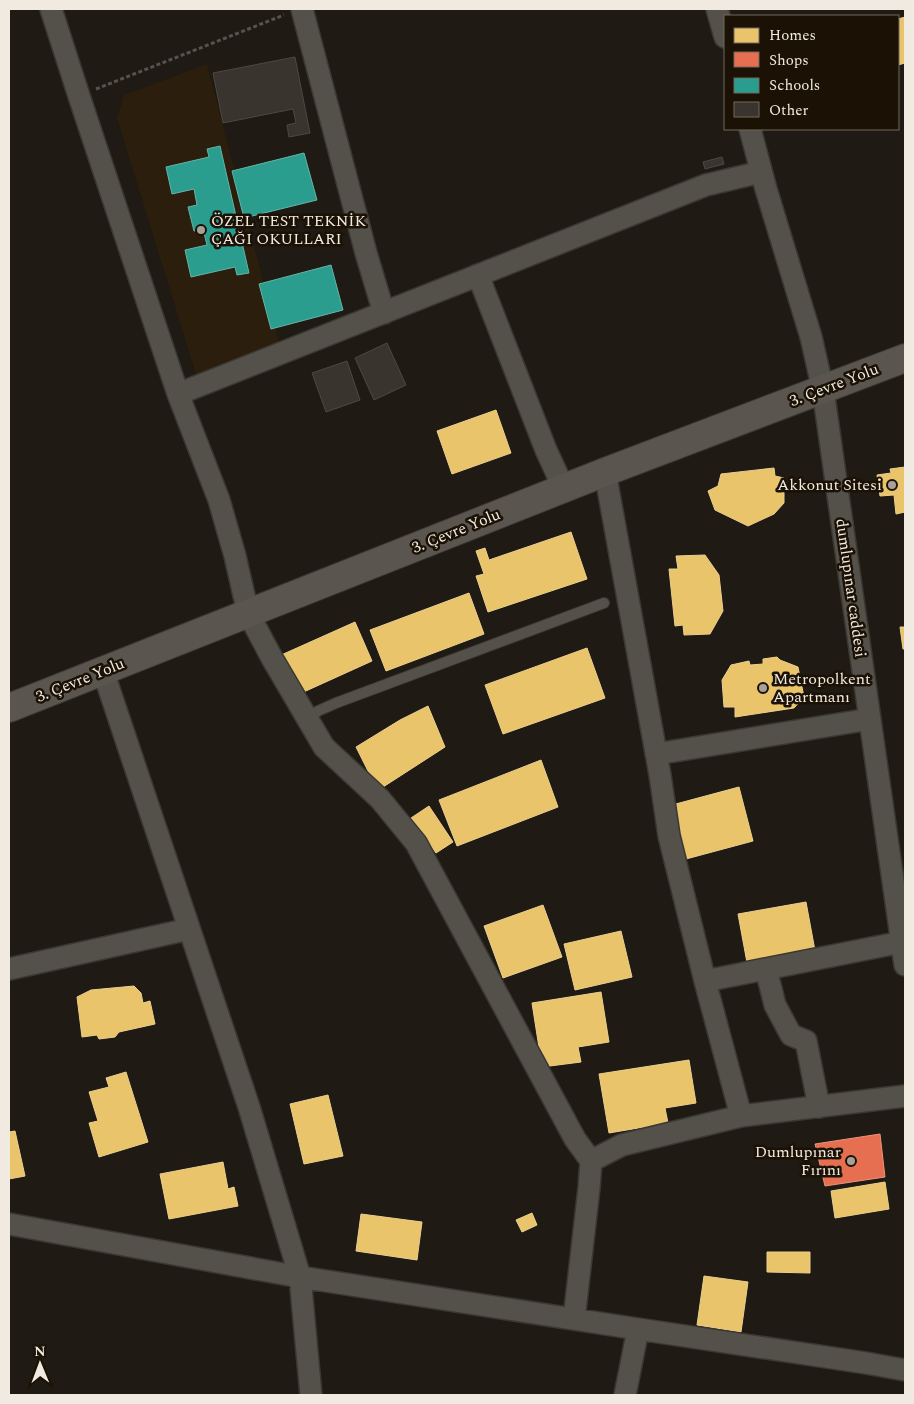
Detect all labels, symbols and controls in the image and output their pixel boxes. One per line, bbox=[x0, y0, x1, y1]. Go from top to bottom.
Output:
legend bbox=[724, 15, 899, 130]
text: Homes bbox=[769, 24, 816, 47]
text: Shops bbox=[769, 49, 809, 72]
text: Schools bbox=[769, 74, 820, 97]
text: Other bbox=[769, 99, 808, 122]
place label: ÖZEL TEST TEKNİK ÇAĞI OKULLARI bbox=[211, 209, 367, 251]
marker: ÖZEL TEST TEKNİK ÇAĞI OKULLARI bbox=[195, 224, 207, 236]
street label: 3. Çevre Yolu bbox=[786, 357, 882, 413]
place label: Akkonut Sitesi bbox=[777, 473, 882, 497]
marker: Akkonut Sitesi bbox=[886, 479, 898, 491]
street label: 3. Çevre Yolu bbox=[408, 502, 504, 560]
street label: dumlupınar caddesi bbox=[829, 517, 873, 659]
street label: 3. Çevre Yolu bbox=[32, 651, 128, 709]
place label: Metropolkent Apartmanı bbox=[773, 667, 871, 709]
marker: Metropolkent Apartmanı bbox=[757, 682, 769, 694]
place label: Dumlupınar Fırını bbox=[755, 1140, 841, 1182]
marker: Dumlupınar Fırını bbox=[845, 1155, 857, 1167]
north arrow bbox=[15, 1339, 65, 1389]
text: N bbox=[34, 1341, 46, 1362]

